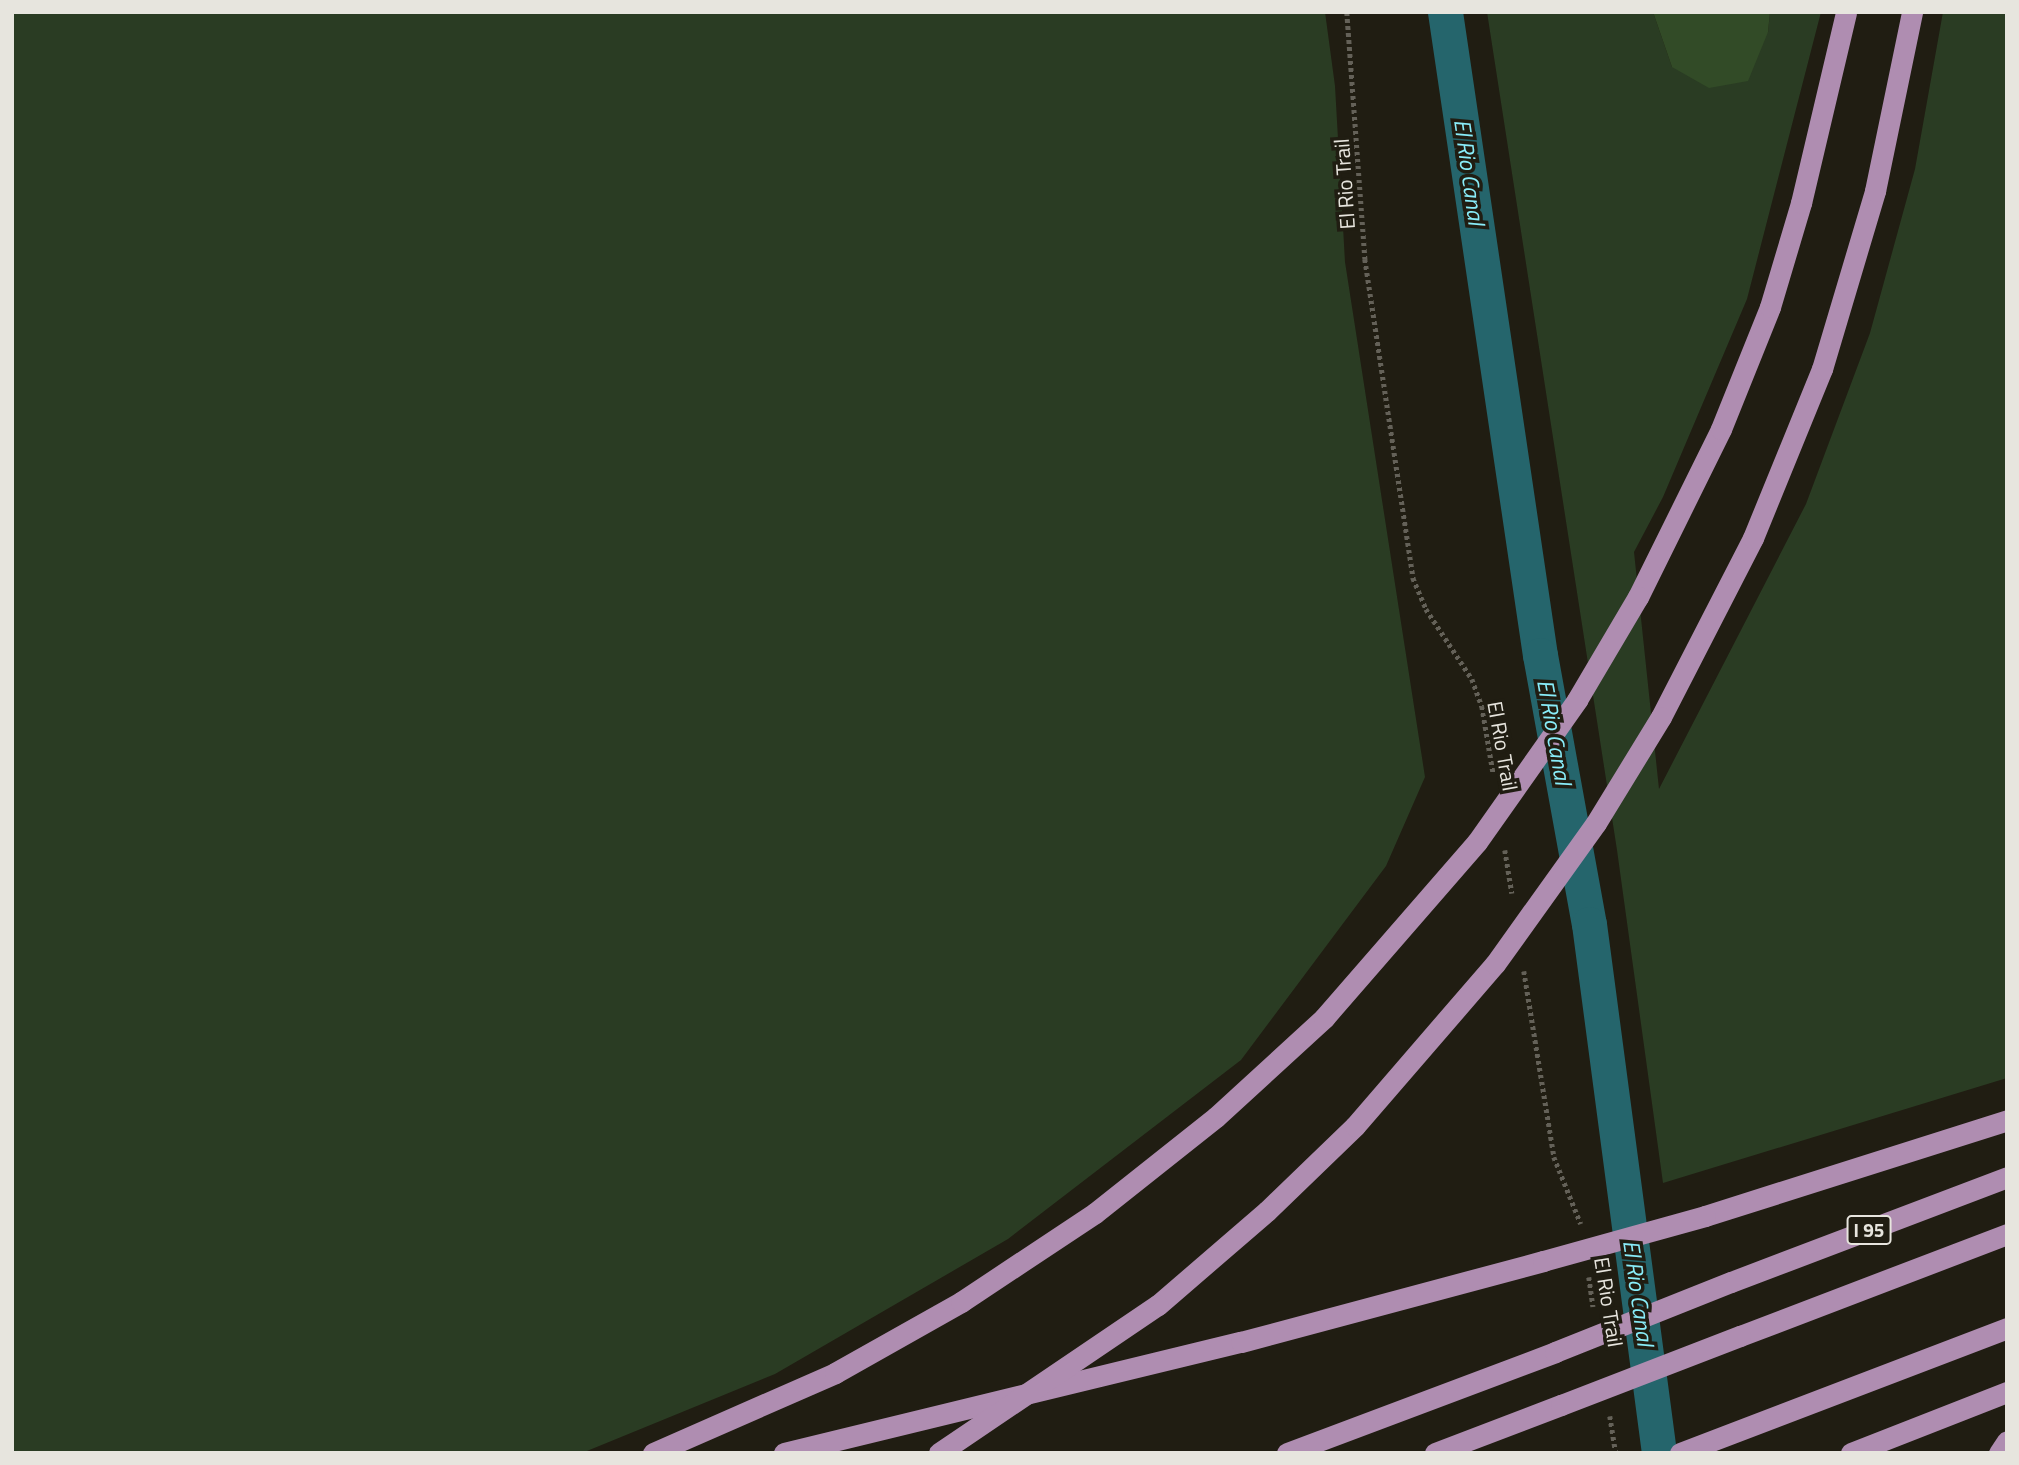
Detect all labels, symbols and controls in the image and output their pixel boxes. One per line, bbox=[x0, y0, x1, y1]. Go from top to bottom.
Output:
water label: El Rio Canal bbox=[1448, 117, 1490, 227]
street label: El Rio Trail bbox=[1328, 138, 1360, 230]
water label: El Rio Canal bbox=[1531, 677, 1577, 787]
street label: El Rio Trail bbox=[1483, 699, 1523, 793]
road number: I 95 bbox=[1846, 1214, 1892, 1246]
water label: El Rio Canal bbox=[1617, 1238, 1659, 1348]
street label: El Rio Trail bbox=[1589, 1255, 1629, 1349]

